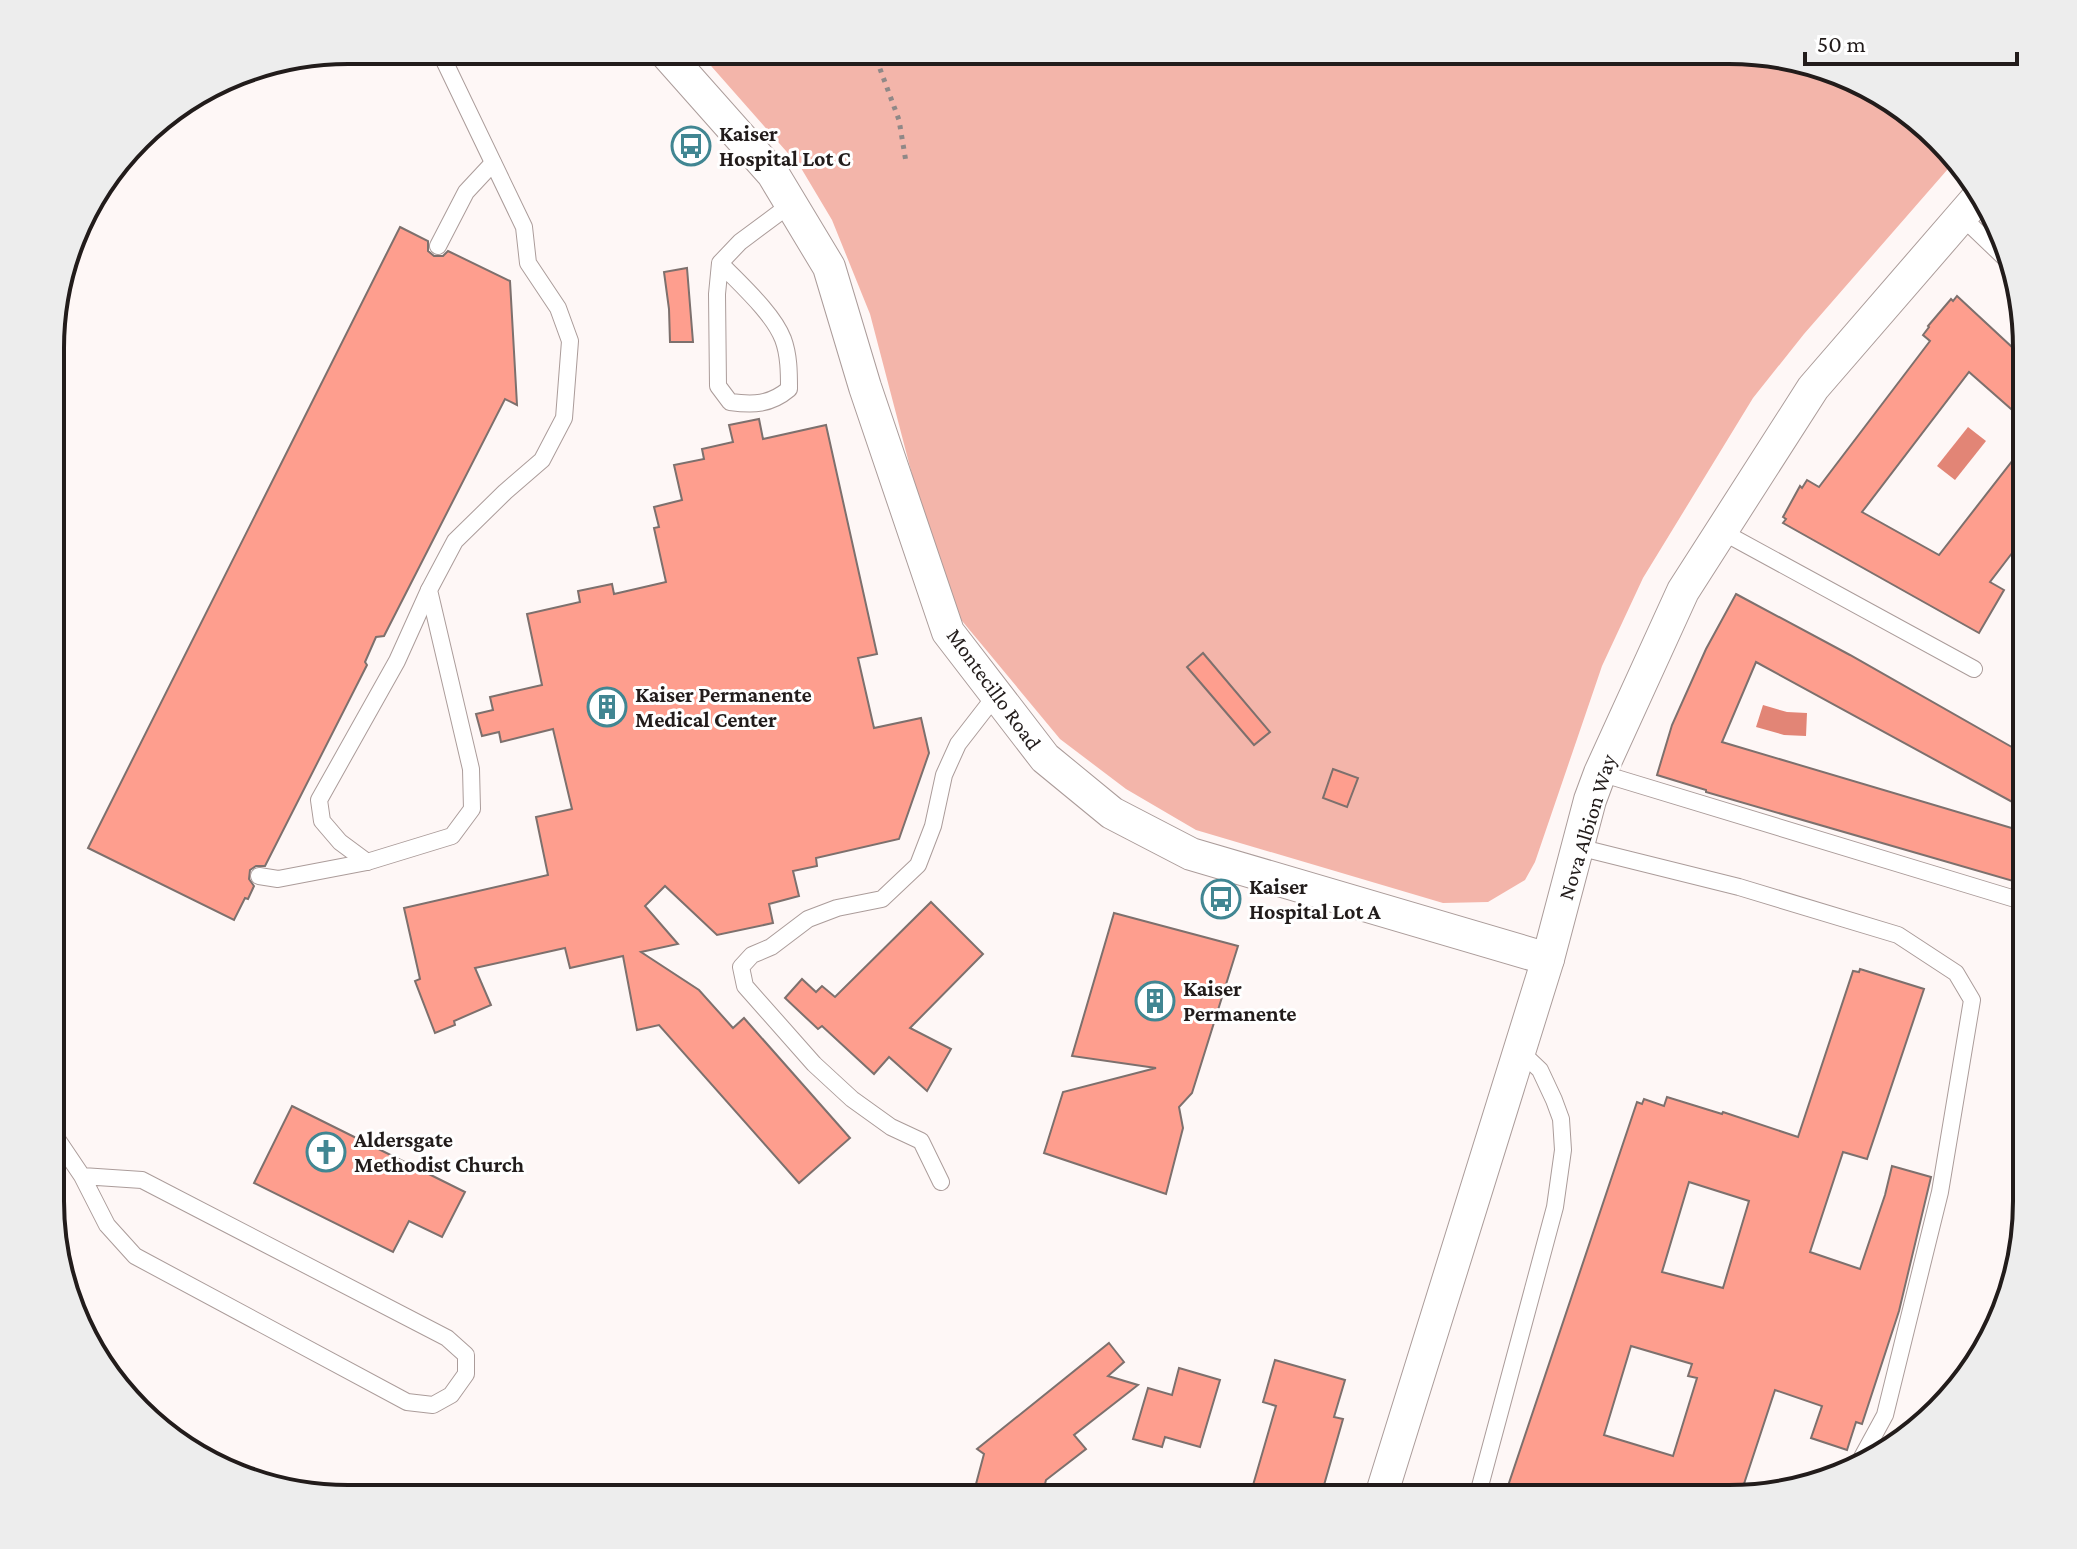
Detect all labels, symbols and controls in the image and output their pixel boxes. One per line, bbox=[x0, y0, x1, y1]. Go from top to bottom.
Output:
scale bar bbox=[1805, 16, 2017, 66]
text: 50 m bbox=[1817, 30, 1866, 57]
place label: Kaiser Hospital Lot C bbox=[719, 121, 851, 171]
bus stop icon: Kaiser Hospital Lot C bbox=[670, 125, 712, 167]
street label: Montecillo Road bbox=[942, 623, 1047, 755]
place label: Kaiser Permanente Medical Center bbox=[635, 682, 812, 732]
building icon: Kaiser Permanente Medical Center bbox=[586, 686, 628, 728]
street label: Nova Albion Way bbox=[1553, 750, 1621, 903]
place label: Kaiser Hospital Lot A bbox=[1249, 874, 1382, 924]
bus stop icon: Kaiser Hospital Lot A bbox=[1200, 878, 1242, 920]
place label: Kaiser Permanente bbox=[1183, 976, 1297, 1026]
building icon: Kaiser Permanente bbox=[1134, 980, 1176, 1022]
place label: Aldersgate Methodist Church bbox=[353, 1127, 524, 1177]
church icon: Aldersgate Methodist Church bbox=[305, 1131, 347, 1173]

